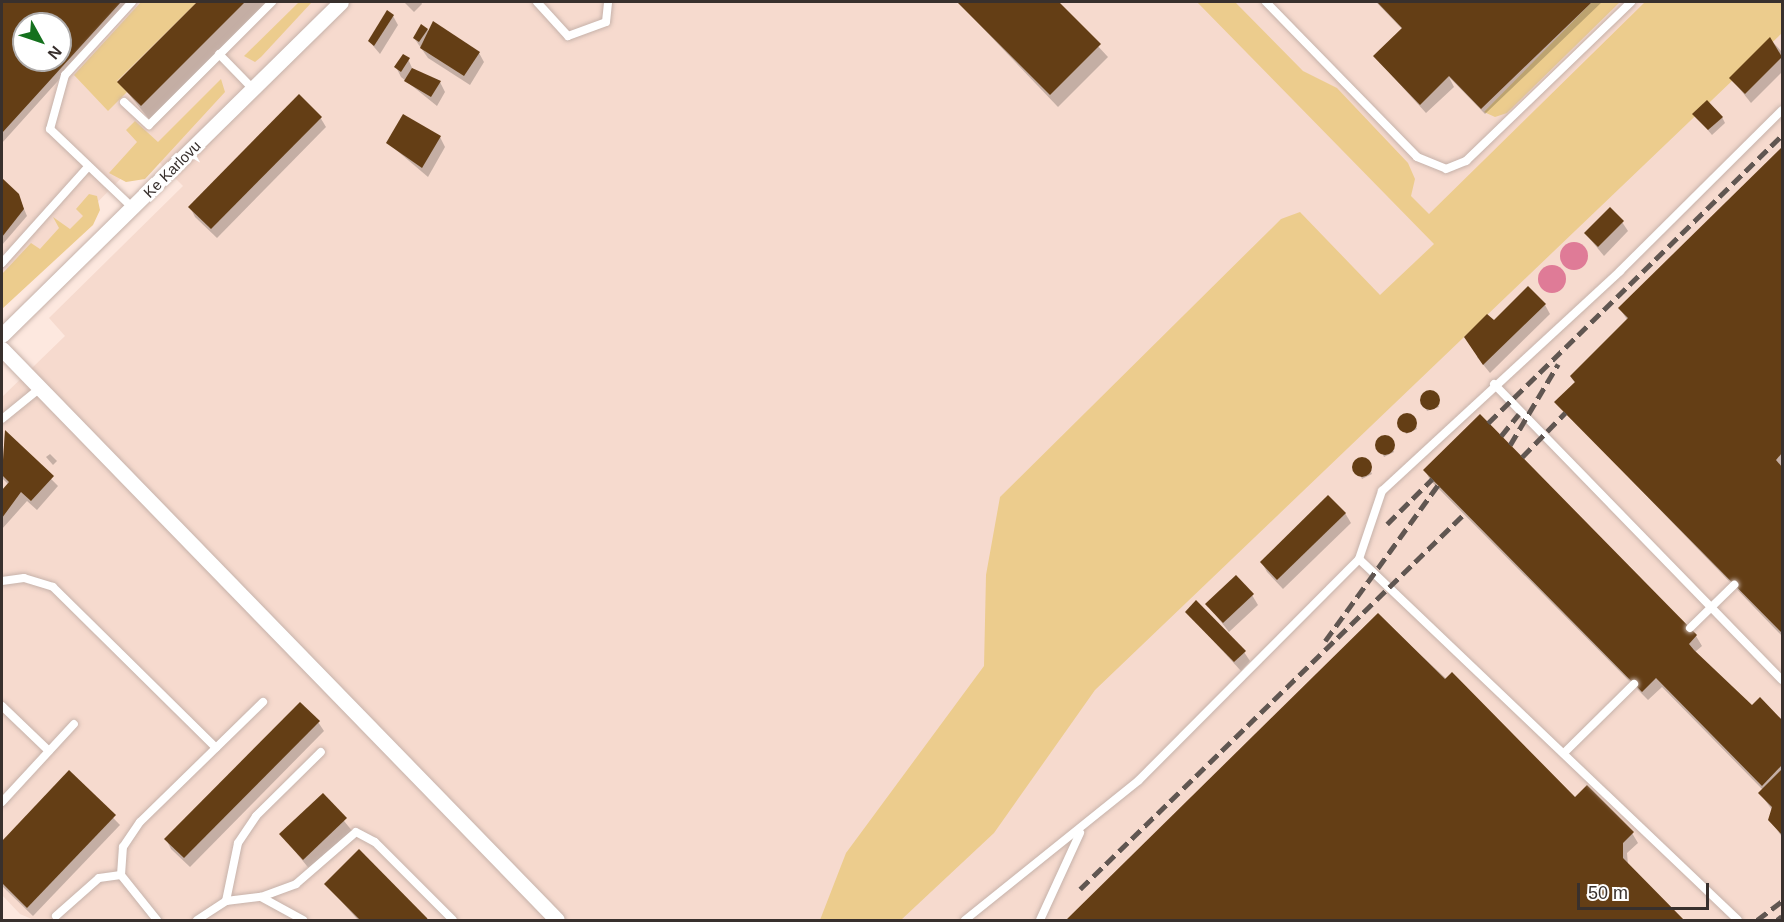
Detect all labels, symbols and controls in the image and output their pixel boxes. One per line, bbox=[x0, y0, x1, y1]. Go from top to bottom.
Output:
north arrow bbox=[12, 12, 72, 72]
text: N bbox=[44, 43, 65, 62]
street label: Ke Karlovu bbox=[140, 137, 204, 201]
scale bar bbox=[1580, 871, 1712, 909]
text: 50 m bbox=[1588, 883, 1628, 903]

